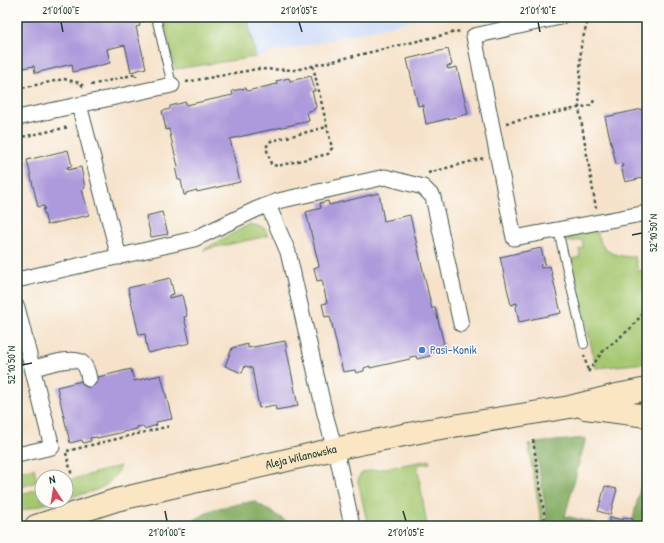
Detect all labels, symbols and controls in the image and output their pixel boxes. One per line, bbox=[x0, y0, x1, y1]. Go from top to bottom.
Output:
text: 21°01'00"E bbox=[43, 4, 80, 17]
text: 21°01'05"E bbox=[281, 4, 318, 17]
text: 21°01'10"E bbox=[520, 4, 557, 17]
text: 52°10'50"N bbox=[647, 214, 660, 252]
place label: Pasi-Konik bbox=[430, 341, 477, 358]
marker: Pasi-Konik bbox=[417, 345, 427, 355]
text: 52°10'50"N bbox=[5, 346, 18, 384]
street label: Aleja Wilanowska bbox=[264, 440, 338, 473]
north arrow bbox=[34, 469, 74, 509]
text: N bbox=[48, 472, 56, 487]
text: 21°01'00"E bbox=[149, 526, 186, 539]
text: 21°01'05"E bbox=[388, 526, 425, 539]

